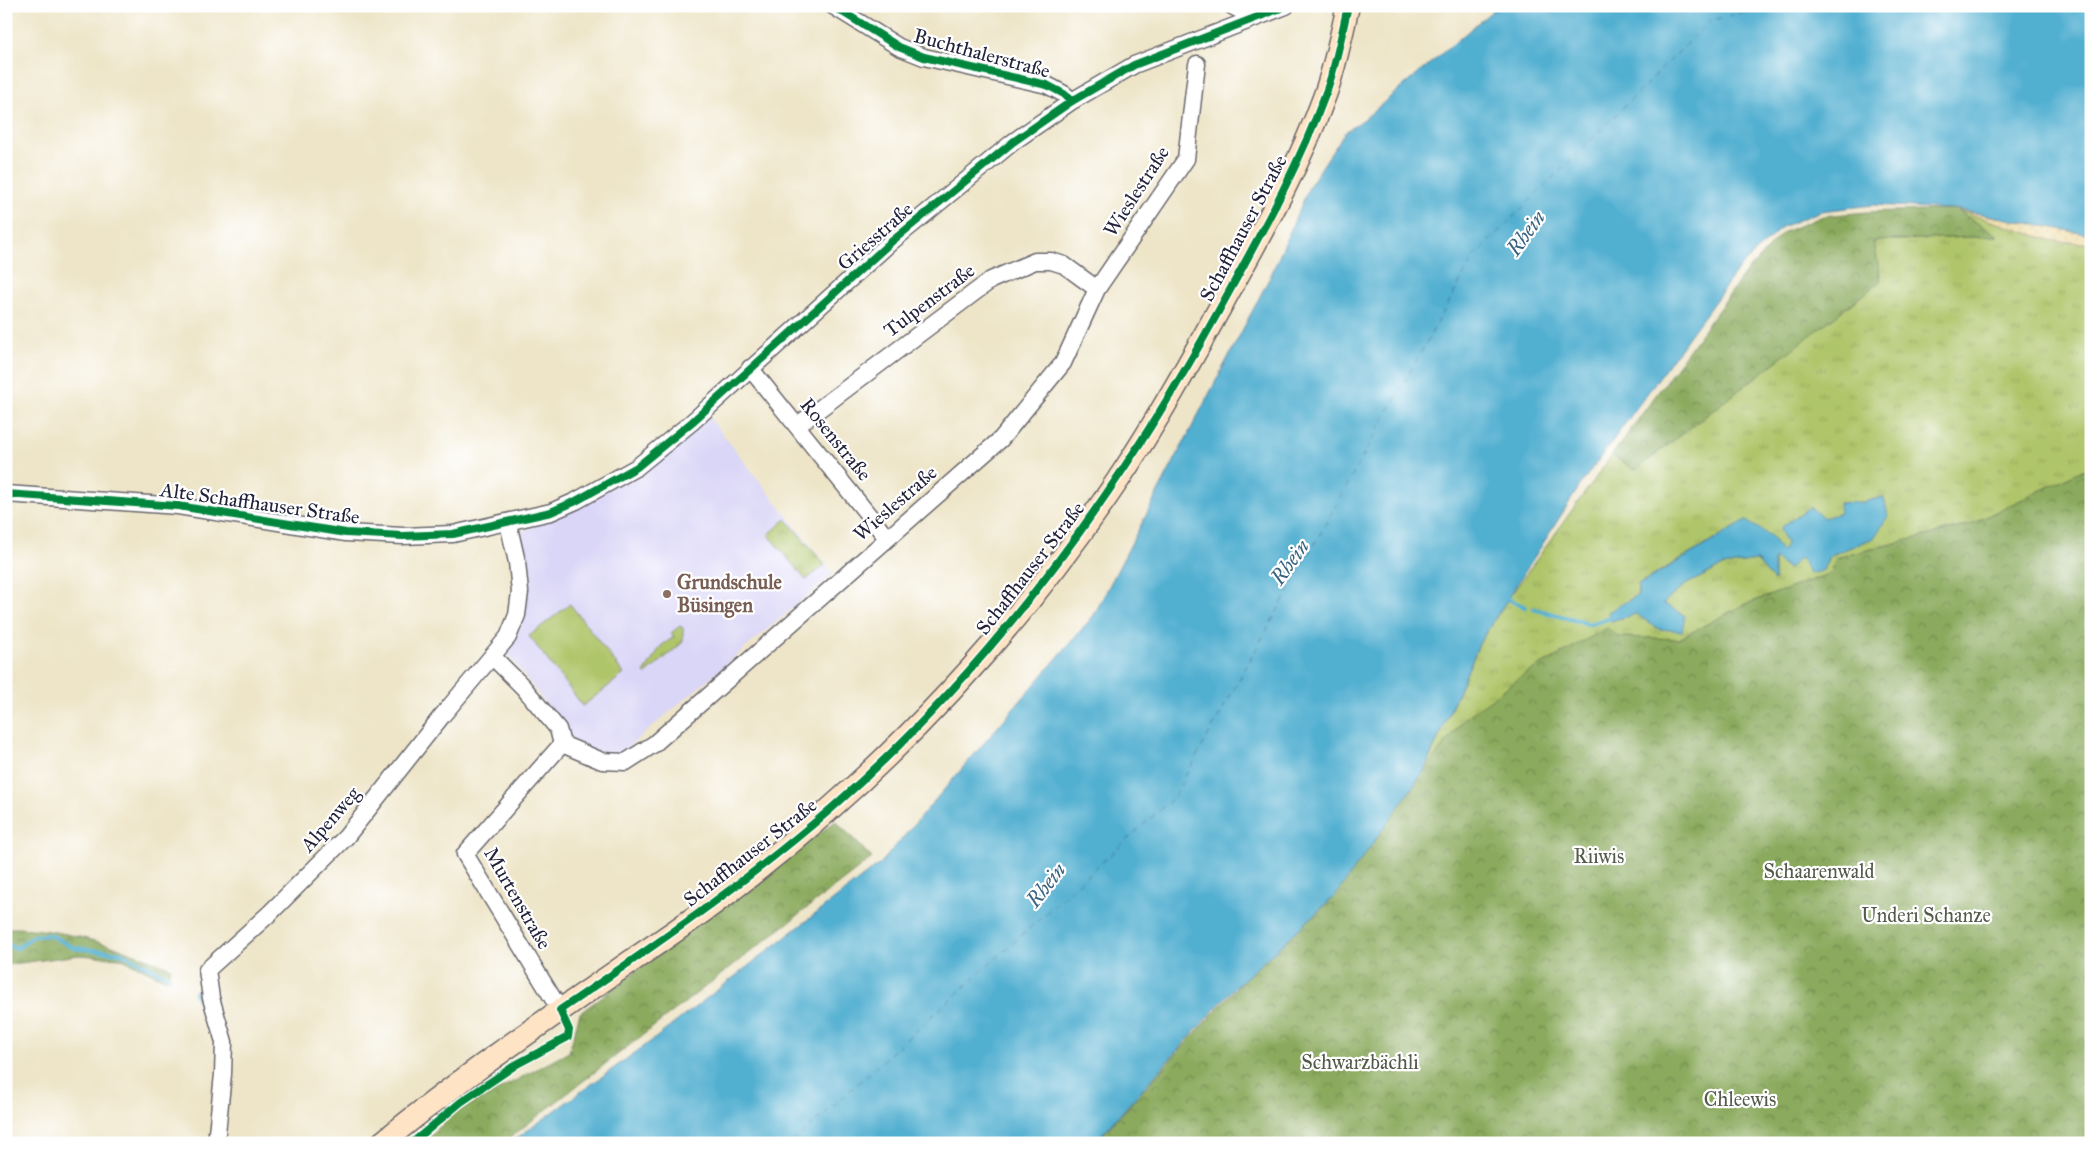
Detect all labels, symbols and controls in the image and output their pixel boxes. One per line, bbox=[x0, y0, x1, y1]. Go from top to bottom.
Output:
street label: Buchthalerstraße bbox=[911, 23, 1053, 83]
street label: Wieslestraße bbox=[1098, 141, 1174, 241]
street label: Schaffhauser Straße bbox=[1194, 151, 1292, 305]
street label: Griesstraße bbox=[832, 197, 918, 275]
water label: Rhein bbox=[1500, 205, 1551, 262]
street label: Tulpenstraße bbox=[879, 258, 979, 342]
street label: Rosenstraße bbox=[795, 393, 877, 485]
street label: Wieslestraße bbox=[848, 460, 942, 546]
street label: Alte Schaffhauser Straße bbox=[158, 477, 361, 529]
street label: Schaffhauser Straße bbox=[971, 497, 1089, 639]
water label: Rhein bbox=[1264, 534, 1315, 591]
place label: Grundschule Büsingen bbox=[677, 570, 782, 618]
marker: Grundschule Büsingen bbox=[661, 588, 673, 600]
street label: Alpenweg bbox=[295, 781, 366, 858]
street label: Schaffhauser Straße bbox=[679, 793, 821, 911]
street label: Murtenstraße bbox=[479, 843, 557, 953]
park label: Riiwis bbox=[1574, 844, 1624, 868]
water label: Rhein bbox=[1020, 857, 1072, 913]
park label: Schaarenwald bbox=[1763, 859, 1875, 883]
park label: Underi Schanze bbox=[1861, 903, 1991, 927]
park label: Schwarzbächli bbox=[1301, 1050, 1419, 1074]
park label: Chleewis bbox=[1704, 1087, 1776, 1111]

